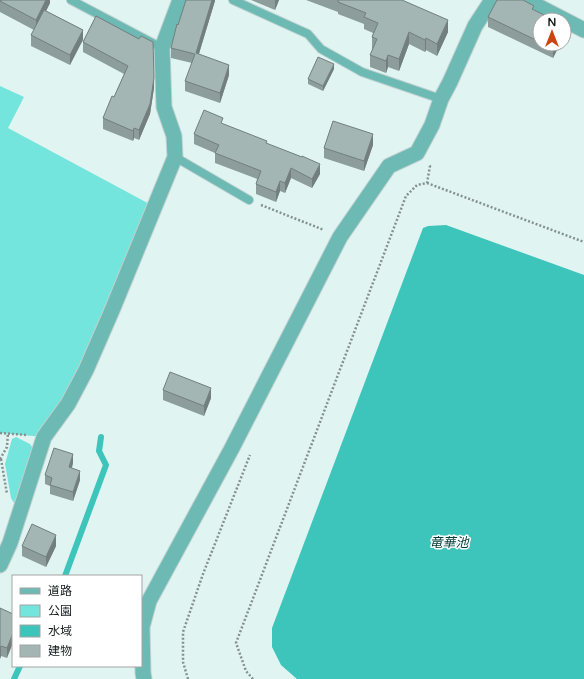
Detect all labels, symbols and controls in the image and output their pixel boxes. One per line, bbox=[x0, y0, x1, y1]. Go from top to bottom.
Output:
north arrow bbox=[532, 12, 572, 52]
text: N bbox=[548, 16, 556, 29]
water label: 竜華池 bbox=[429, 535, 470, 551]
legend bbox=[12, 575, 142, 667]
text: 道路 bbox=[48, 584, 72, 598]
text: 公園 bbox=[48, 604, 72, 618]
text: 水域 bbox=[48, 624, 72, 638]
text: 建物 bbox=[48, 644, 72, 658]

